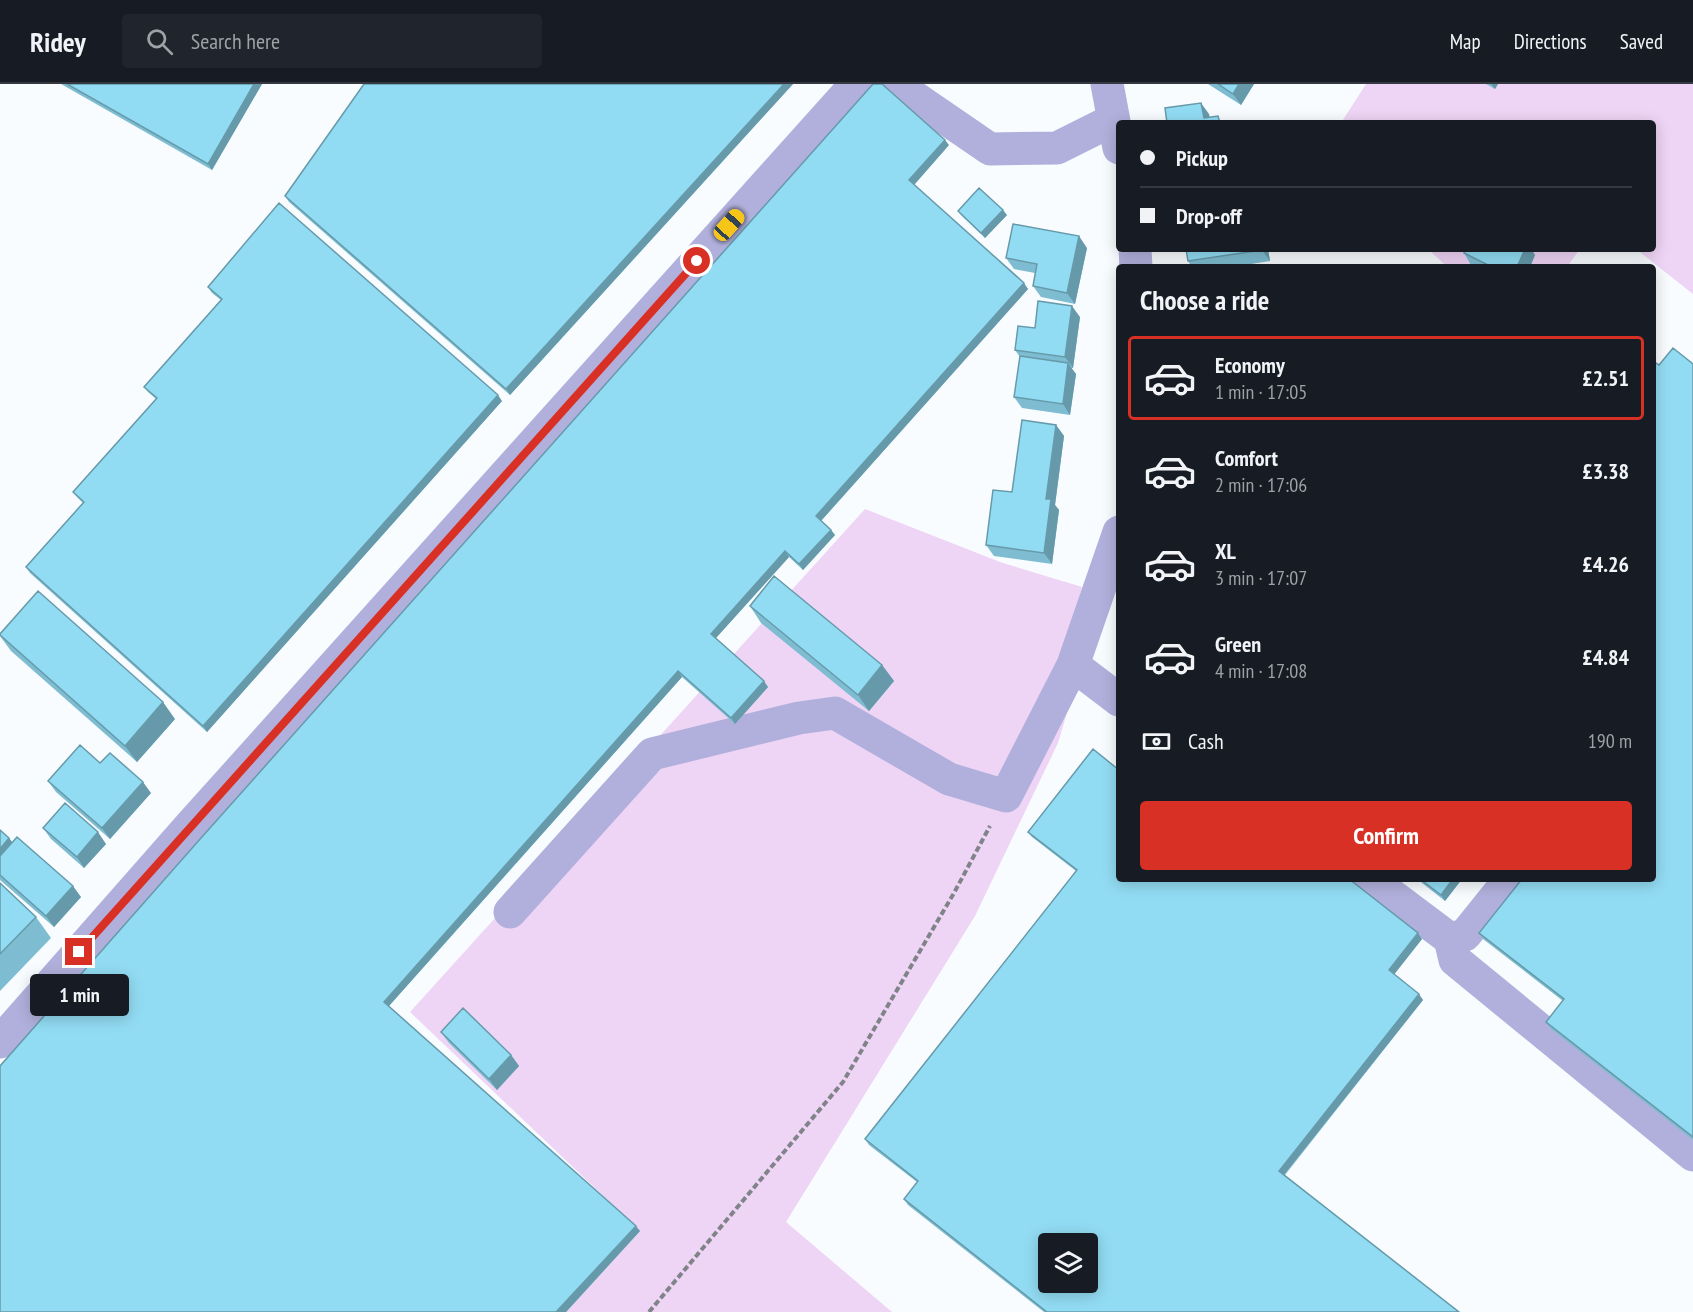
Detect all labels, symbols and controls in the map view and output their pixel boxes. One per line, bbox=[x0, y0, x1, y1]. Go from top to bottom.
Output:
search box bbox=[122, 14, 542, 68]
text: Ridey bbox=[30, 23, 86, 60]
icon: search bbox=[143, 25, 176, 58]
text: Search here bbox=[191, 27, 280, 55]
text: Map bbox=[1450, 28, 1481, 55]
text: Directions bbox=[1514, 28, 1587, 55]
text: Saved bbox=[1620, 28, 1663, 55]
text: Pickup bbox=[1176, 144, 1228, 172]
text: Drop-off bbox=[1176, 202, 1242, 230]
car bbox=[710, 206, 748, 244]
route start bbox=[683, 247, 710, 274]
text: Choose a ride bbox=[1140, 283, 1269, 317]
icon: car bbox=[1143, 351, 1197, 405]
text: Economy bbox=[1215, 351, 1285, 379]
text: £2.51 bbox=[1582, 364, 1629, 392]
text: 1 min · 17:05 bbox=[1215, 379, 1307, 405]
icon: car bbox=[1143, 444, 1197, 498]
text: Comfort bbox=[1215, 444, 1278, 472]
text: £3.38 bbox=[1582, 457, 1629, 485]
text: 2 min · 17:06 bbox=[1215, 472, 1307, 498]
icon: car bbox=[1143, 537, 1197, 591]
text: XL bbox=[1215, 537, 1236, 565]
text: £4.26 bbox=[1582, 550, 1629, 578]
text: 3 min · 17:07 bbox=[1215, 565, 1307, 591]
icon: car bbox=[1143, 630, 1197, 684]
text: Green bbox=[1215, 630, 1261, 658]
text: £4.84 bbox=[1582, 643, 1629, 671]
text: 4 min · 17:08 bbox=[1215, 658, 1307, 684]
icon: cash bbox=[1140, 725, 1173, 758]
text: Cash bbox=[1188, 727, 1224, 755]
text: 190 m bbox=[1588, 728, 1632, 754]
button: Confirm bbox=[1140, 801, 1632, 870]
route end bbox=[65, 938, 92, 965]
callout: 1 min bbox=[29, 973, 128, 1015]
text: 1 min bbox=[59, 982, 100, 1008]
map controls bbox=[1038, 1233, 1098, 1293]
button: layers bbox=[1038, 1233, 1098, 1293]

